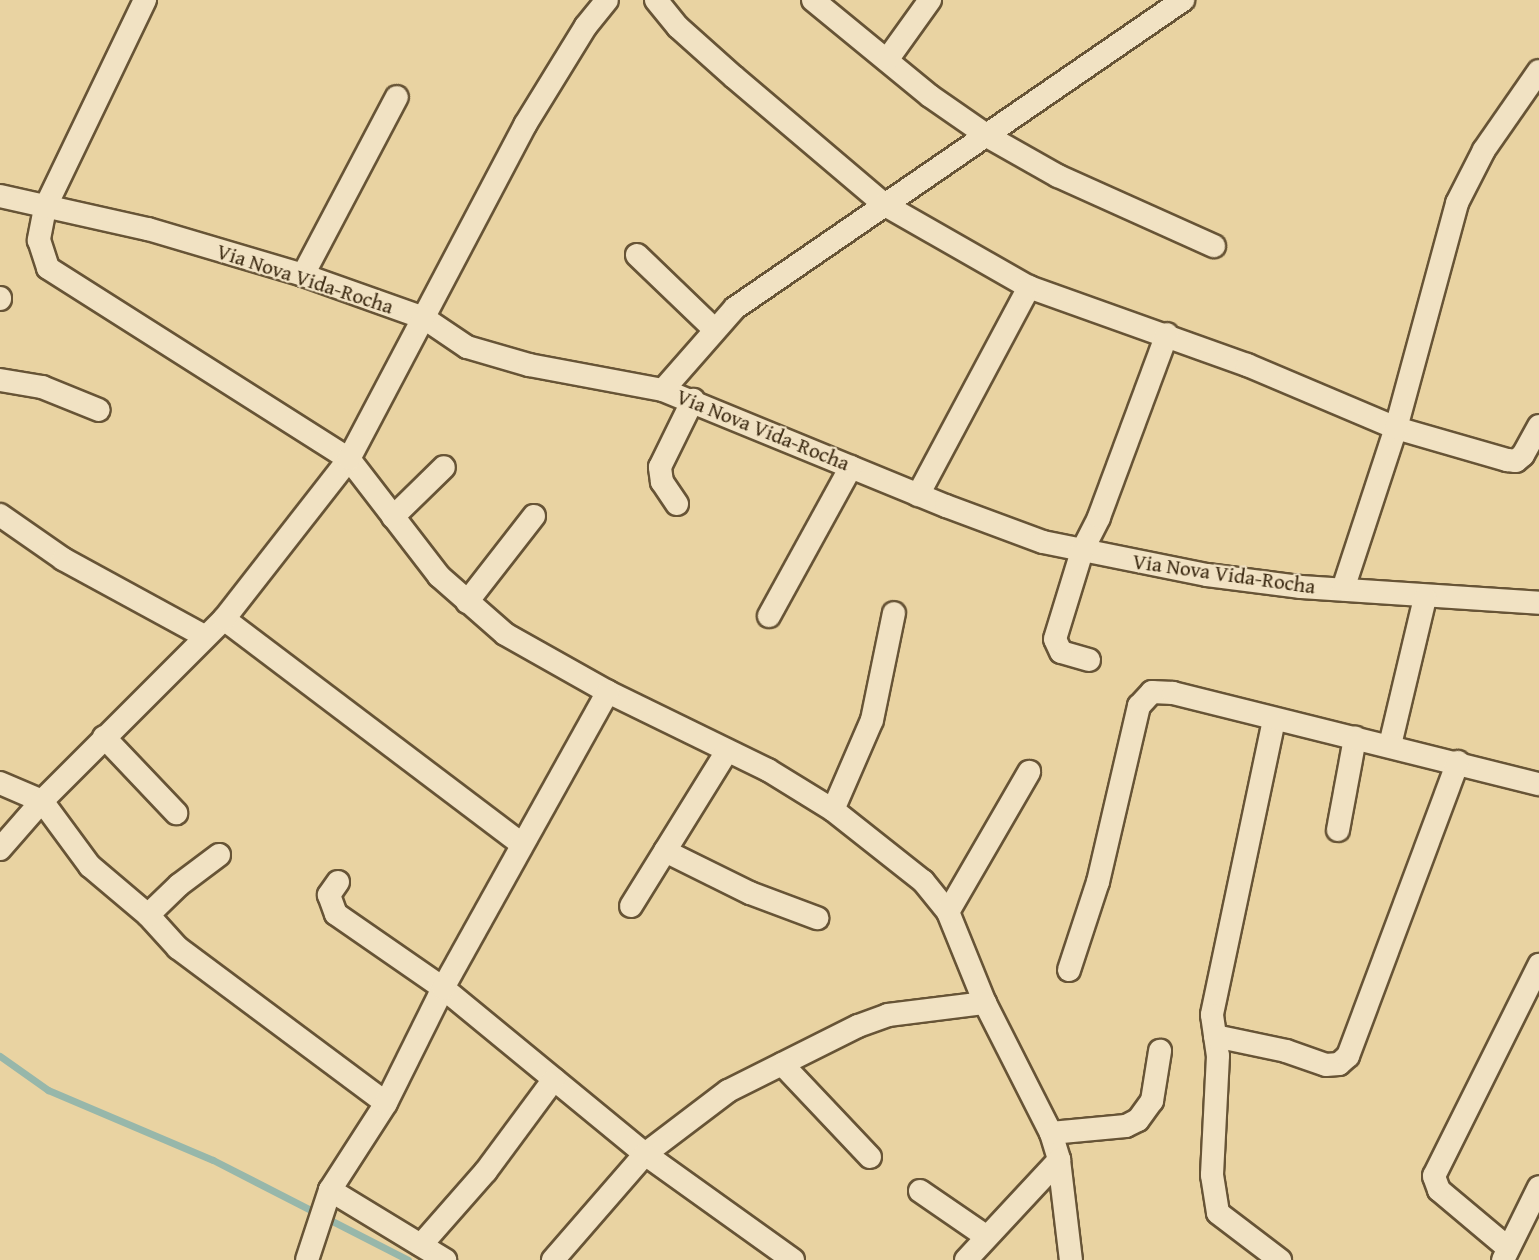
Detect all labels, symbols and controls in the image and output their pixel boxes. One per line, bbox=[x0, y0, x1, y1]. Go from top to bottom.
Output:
street label: Via Nova Vida-Rocha bbox=[213, 239, 397, 319]
street label: Via Nova Vida-Rocha bbox=[673, 384, 853, 476]
street label: Via Nova Vida-Rocha bbox=[1131, 549, 1317, 599]

